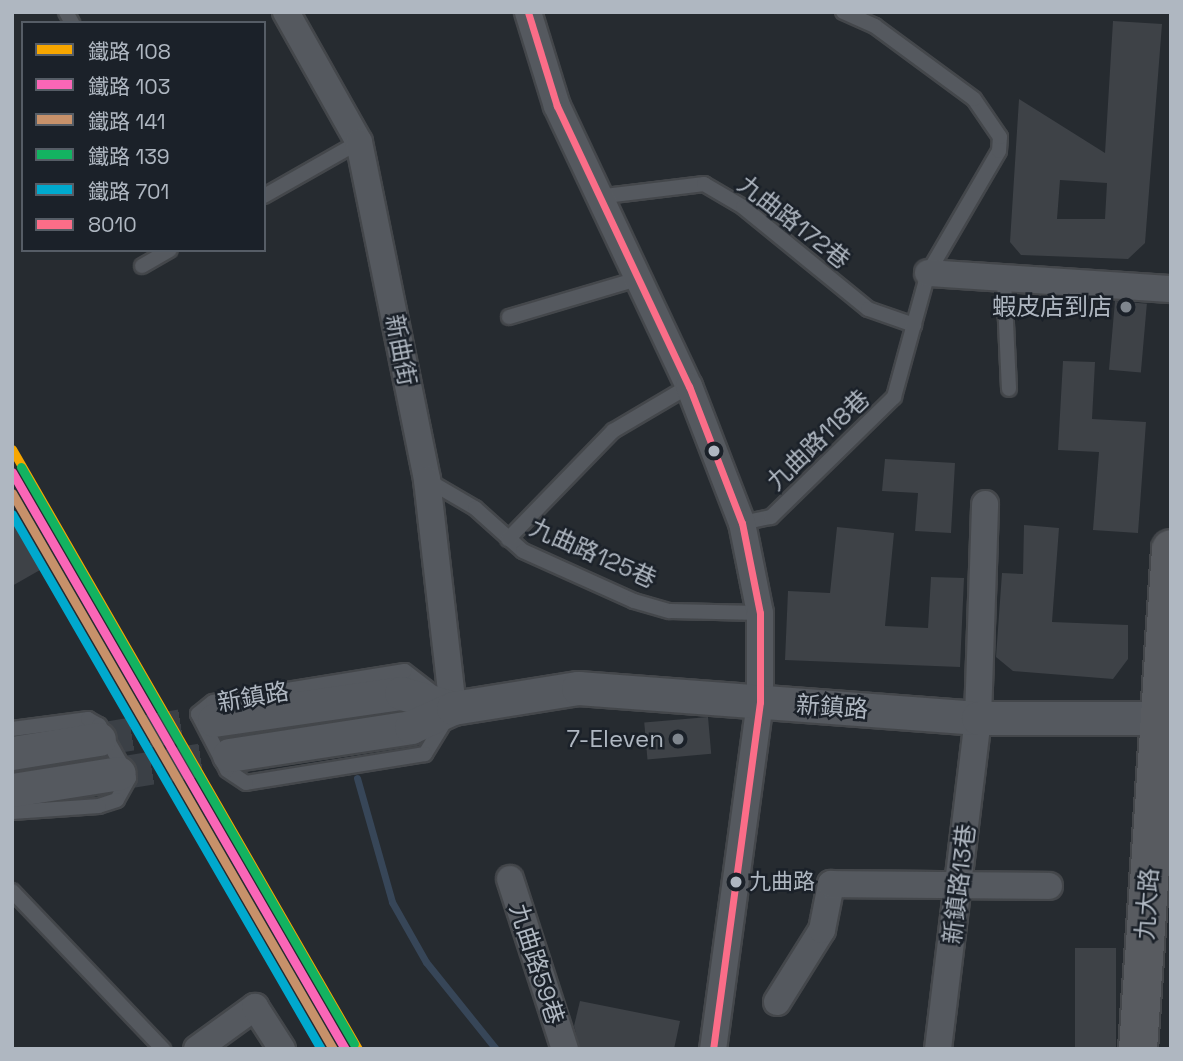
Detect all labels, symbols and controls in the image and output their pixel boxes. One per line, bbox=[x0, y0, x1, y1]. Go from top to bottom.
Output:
legend bbox=[21, 21, 266, 252]
text: 鐵路 108 bbox=[88, 38, 171, 65]
text: 鐵路 103 bbox=[88, 73, 170, 100]
text: 鐵路 141 bbox=[88, 108, 166, 135]
text: 鐵路 139 bbox=[88, 143, 170, 170]
street label: 九曲路172巷 bbox=[732, 169, 856, 275]
text: 鐵路 701 bbox=[88, 178, 169, 205]
text: 8010 bbox=[88, 211, 137, 238]
place label: 蝦皮店到店 bbox=[992, 293, 1112, 321]
marker: 蝦皮店到店 bbox=[1118, 299, 1134, 315]
street label: 新曲街 bbox=[380, 312, 422, 388]
street label: 九曲路118巷 bbox=[761, 384, 875, 496]
unlabelled marker bbox=[707, 444, 721, 458]
street label: 九曲路125巷 bbox=[526, 512, 660, 594]
street label: 新鎮路 bbox=[215, 677, 291, 717]
street label: 新鎮路 bbox=[795, 690, 869, 724]
place label: 7-Eleven bbox=[566, 725, 664, 753]
marker: 7-Eleven bbox=[670, 731, 686, 747]
street label: 新鎮路13巷 bbox=[937, 822, 981, 946]
street label: 九大路 bbox=[1130, 867, 1164, 941]
place label: 九曲路 bbox=[749, 869, 815, 895]
marker: 九曲路 bbox=[729, 875, 743, 889]
street label: 九曲路59巷 bbox=[504, 900, 570, 1028]

